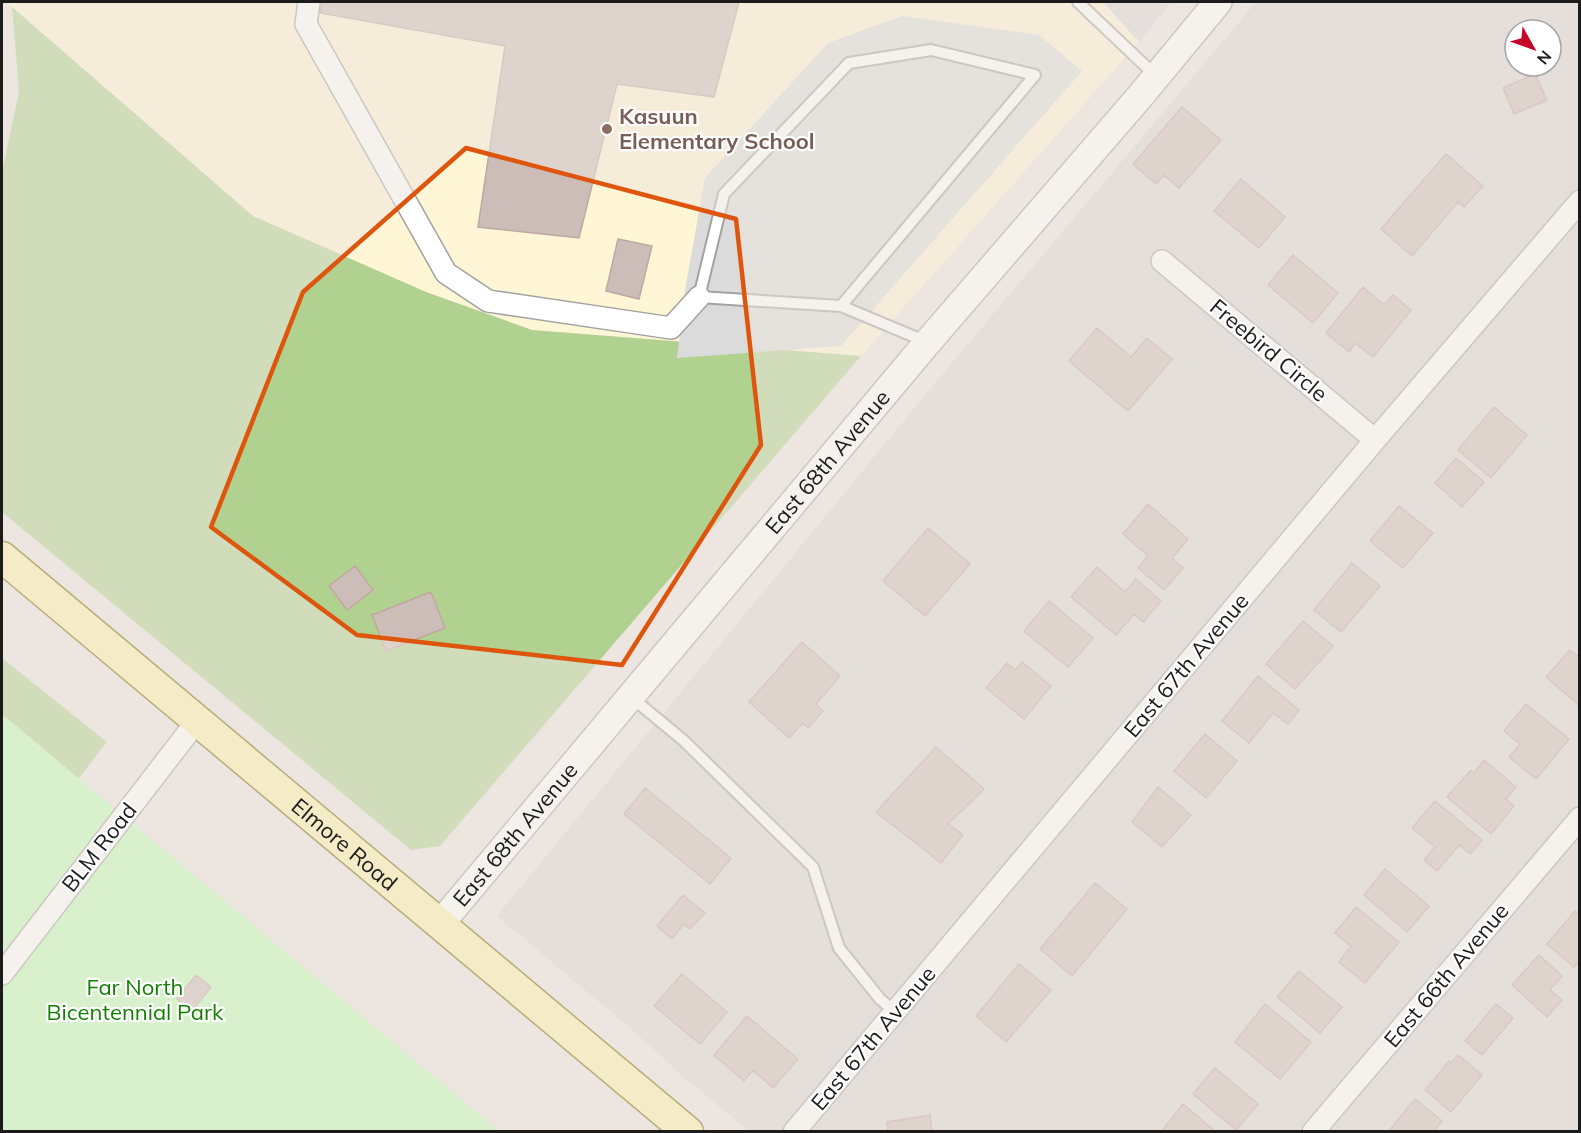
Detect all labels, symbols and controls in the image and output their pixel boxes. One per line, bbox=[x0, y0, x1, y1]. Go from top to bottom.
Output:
north arrow bbox=[1503, 18, 1563, 78]
text: N bbox=[1533, 47, 1556, 69]
place label: Kasuun Elementary School bbox=[619, 102, 815, 155]
marker: Kasuun Elementary School bbox=[600, 122, 614, 136]
street label: Freebird Circle bbox=[1204, 293, 1334, 407]
street label: East 68th Avenue bbox=[759, 384, 896, 540]
street label: East 67th Avenue bbox=[1118, 587, 1254, 743]
street label: East 68th Avenue bbox=[447, 756, 584, 912]
street label: Elmore Road bbox=[286, 792, 403, 897]
street label: BLM Road bbox=[55, 797, 143, 897]
street label: East 66th Avenue bbox=[1378, 897, 1514, 1053]
street label: East 67th Avenue bbox=[805, 960, 941, 1116]
park label: Far North Bicentennial Park bbox=[47, 973, 224, 1026]

